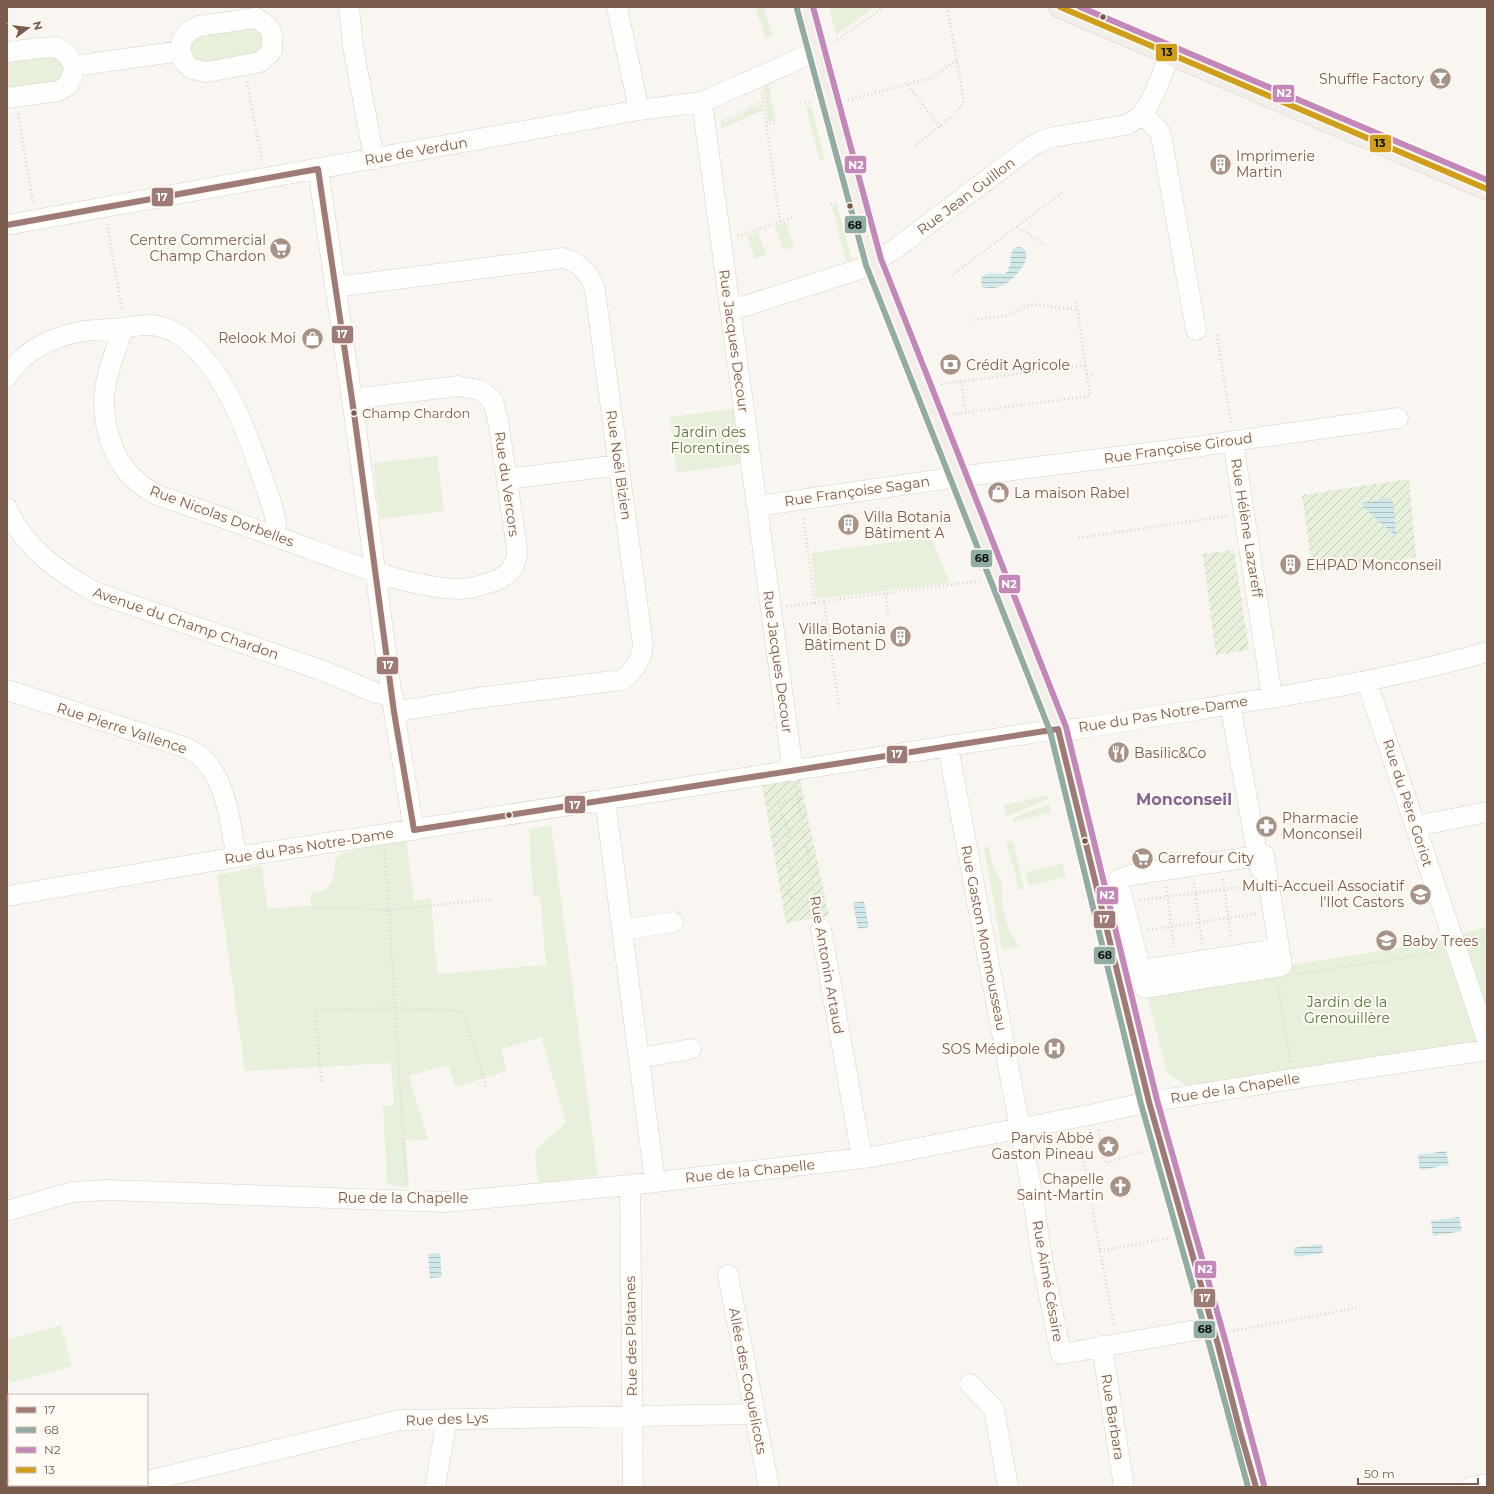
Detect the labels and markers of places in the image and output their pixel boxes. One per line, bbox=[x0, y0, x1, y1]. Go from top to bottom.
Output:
unlabelled marker bbox=[1098, 12, 1108, 22]
bar icon: Shuffle Factory bbox=[1427, 66, 1453, 92]
place label: Shuffle Factory bbox=[1319, 70, 1424, 88]
place label: Imprimerie Martin bbox=[1236, 147, 1315, 181]
building icon: Imprimerie Martin bbox=[1208, 151, 1234, 177]
unlabelled marker bbox=[845, 201, 855, 211]
place label: Centre Commercial Champ Chardon bbox=[130, 231, 266, 265]
supermarket icon: Centre Commercial Champ Chardon bbox=[268, 235, 294, 261]
shop icon: Relook Moi bbox=[299, 325, 325, 351]
place label: Relook Moi bbox=[218, 329, 296, 347]
bank icon: Crédit Agricole bbox=[937, 352, 963, 378]
place label: Crédit Agricole bbox=[966, 356, 1070, 374]
place label: Champ Chardon bbox=[362, 405, 470, 421]
marker: Champ Chardon bbox=[349, 408, 359, 418]
shop icon: La maison Rabel bbox=[986, 480, 1012, 506]
place label: La maison Rabel bbox=[1014, 484, 1130, 502]
place label: Villa Botania Bâtiment A bbox=[864, 508, 951, 542]
building icon: Villa Botania Bâtiment A bbox=[836, 512, 862, 538]
building icon: EHPAD Monconseil bbox=[1277, 552, 1303, 578]
place label: EHPAD Monconseil bbox=[1306, 556, 1442, 574]
place label: Villa Botania Bâtiment D bbox=[799, 620, 886, 654]
building icon: Villa Botania Bâtiment D bbox=[888, 624, 914, 650]
restaurant icon: Basilic&Co bbox=[1105, 740, 1131, 766]
place label: Basilic&Co bbox=[1134, 744, 1206, 762]
place label: Pharmacie Monconseil bbox=[1282, 809, 1362, 843]
unlabelled marker bbox=[504, 810, 514, 820]
pharmacy icon: Pharmacie Monconseil bbox=[1253, 813, 1279, 839]
unlabelled marker bbox=[1080, 836, 1090, 846]
supermarket icon: Carrefour City bbox=[1130, 845, 1156, 871]
place label: Carrefour City bbox=[1158, 849, 1254, 867]
place label: Multi-Accueil Associatif l'Ilot Castors bbox=[1242, 877, 1405, 911]
school or university icon: Multi-Accueil Associatif l'Ilot Castors bbox=[1407, 881, 1433, 907]
school or university icon: Baby Trees bbox=[1374, 928, 1400, 954]
place label: Baby Trees bbox=[1402, 932, 1479, 950]
hospital icon: SOS Médipole bbox=[1042, 1036, 1068, 1062]
place label: SOS Médipole bbox=[942, 1040, 1040, 1058]
place label: Parvis Abbé Gaston Pineau bbox=[992, 1129, 1094, 1163]
place icon: Parvis Abbé Gaston Pineau bbox=[1096, 1133, 1122, 1159]
place label: Chapelle Saint-Martin bbox=[1017, 1170, 1104, 1204]
church icon: Chapelle Saint-Martin bbox=[1107, 1174, 1133, 1200]

